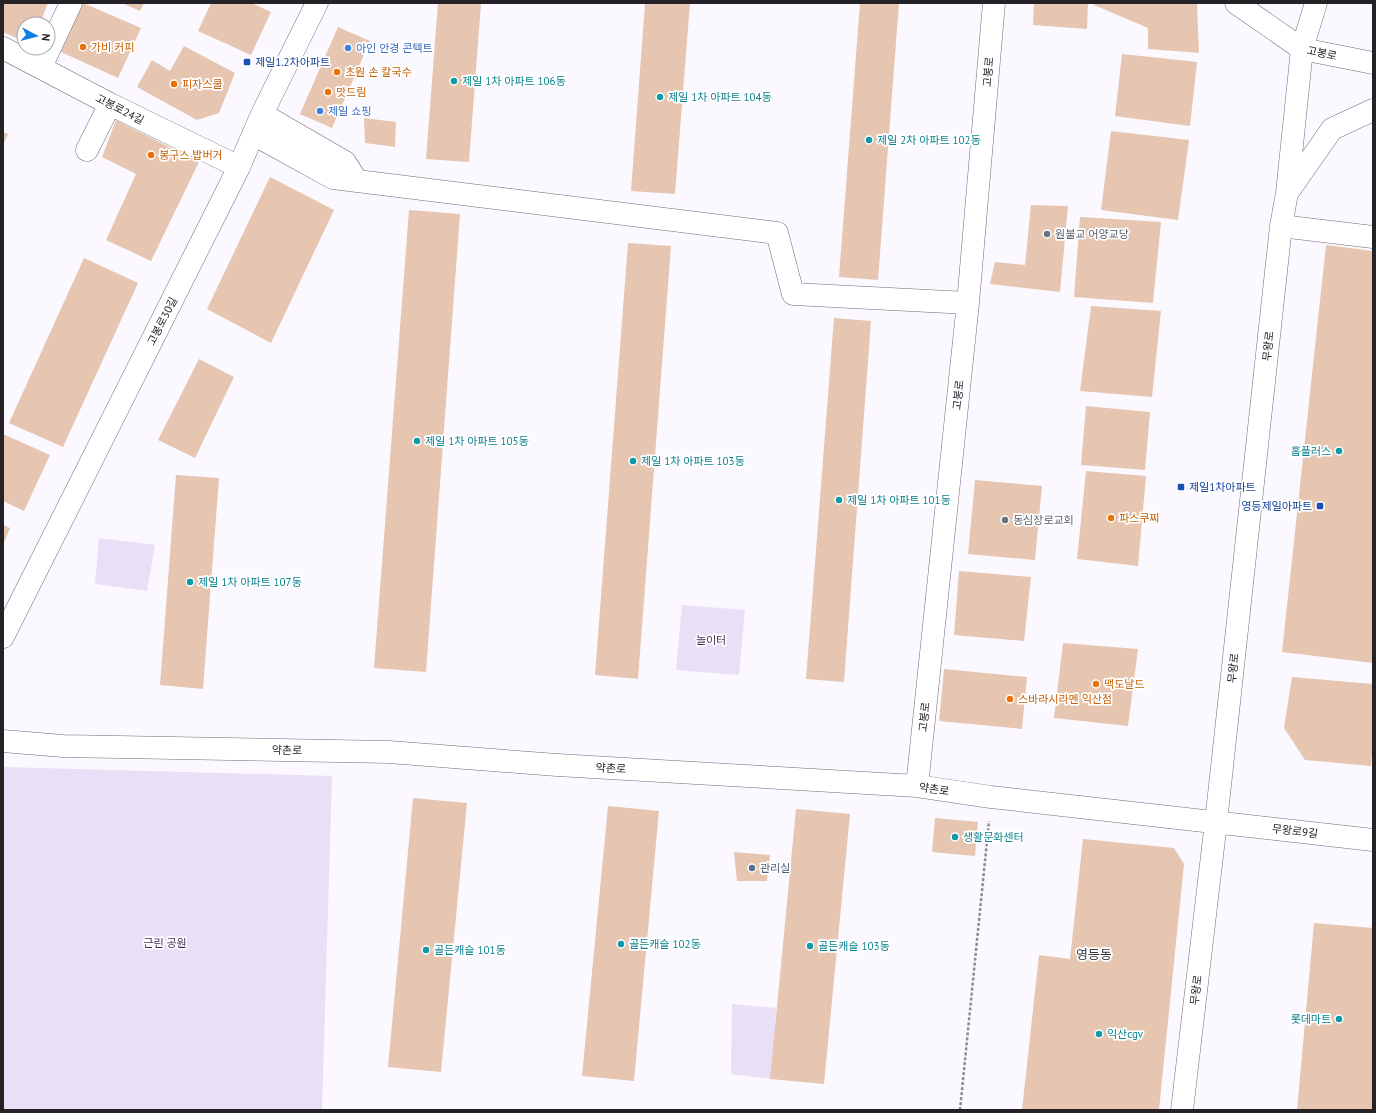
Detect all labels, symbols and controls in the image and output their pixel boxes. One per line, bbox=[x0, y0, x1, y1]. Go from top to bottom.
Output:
north arrow bbox=[16, 16, 56, 56]
text: N bbox=[39, 33, 53, 42]
place label: 가비 커피 bbox=[91, 40, 134, 54]
place label: 아인 안경 콘텍트 bbox=[356, 41, 433, 55]
marker: 가비 커피 bbox=[78, 42, 88, 52]
marker: 아인 안경 콘텍트 bbox=[343, 43, 353, 53]
street label: 고봉로 bbox=[1306, 43, 1338, 63]
place label: 제일1.2차아파트 bbox=[255, 55, 330, 69]
street label: 고봉로 bbox=[980, 56, 996, 88]
marker: 제일1.2차아파트 bbox=[242, 57, 252, 67]
place label: 초원 손 칼국수 bbox=[345, 65, 412, 79]
marker: 초원 손 칼국수 bbox=[332, 67, 342, 77]
place label: 제일 1차 아파트 106동 bbox=[462, 74, 566, 88]
marker: 제일 1차 아파트 106동 bbox=[449, 76, 459, 86]
place label: 피자스쿨 bbox=[182, 77, 222, 91]
marker: 피자스쿨 bbox=[169, 79, 179, 89]
place label: 맛드림 bbox=[336, 85, 366, 99]
marker: 맛드림 bbox=[323, 87, 333, 97]
place label: 제일 1차 아파트 104동 bbox=[668, 90, 772, 104]
street label: 고봉로24길 bbox=[93, 91, 147, 127]
marker: 제일 1차 아파트 104동 bbox=[655, 92, 665, 102]
place label: 제일 쇼핑 bbox=[328, 104, 371, 118]
marker: 제일 쇼핑 bbox=[315, 106, 325, 116]
place label: 제일 2차 아파트 102동 bbox=[877, 133, 981, 147]
marker: 제일 2차 아파트 102동 bbox=[864, 135, 874, 145]
place label: 봉구스 밥버거 bbox=[159, 148, 223, 162]
marker: 봉구스 밥버거 bbox=[146, 150, 156, 160]
place label: 원불교 어양교당 bbox=[1055, 227, 1129, 241]
marker: 원불교 어양교당 bbox=[1042, 229, 1052, 239]
street label: 고봉로30길 bbox=[144, 294, 180, 348]
street label: 무왕로 bbox=[1259, 330, 1277, 362]
street label: 고봉로 bbox=[949, 379, 967, 411]
place label: 제일 1차 아파트 105동 bbox=[425, 434, 529, 448]
marker: 제일 1차 아파트 105동 bbox=[412, 436, 422, 446]
place label: 홈플러스 bbox=[1291, 444, 1331, 458]
marker: 홈플러스 bbox=[1334, 446, 1344, 456]
place label: 제일 1차 아파트 103동 bbox=[641, 454, 745, 468]
marker: 제일 1차 아파트 103동 bbox=[628, 456, 638, 466]
place label: 제일1차아파트 bbox=[1189, 480, 1256, 494]
marker: 제일1차아파트 bbox=[1176, 482, 1186, 492]
place label: 제일 1차 아파트 101동 bbox=[847, 493, 951, 507]
marker: 제일 1차 아파트 101동 bbox=[834, 495, 844, 505]
place label: 영등제일아파트 bbox=[1241, 499, 1312, 513]
marker: 영등제일아파트 bbox=[1315, 501, 1325, 511]
place label: 파스쿠찌 bbox=[1119, 511, 1159, 525]
place label: 동심장로교회 bbox=[1013, 513, 1074, 527]
marker: 파스쿠찌 bbox=[1106, 513, 1116, 523]
marker: 동심장로교회 bbox=[1000, 515, 1010, 525]
place label: 제일 1차 아파트 107동 bbox=[198, 575, 302, 589]
marker: 제일 1차 아파트 107동 bbox=[185, 577, 195, 587]
park label: 놀이터 bbox=[696, 633, 726, 647]
street label: 무왕로 bbox=[1224, 652, 1242, 684]
place label: 맥도날드 bbox=[1104, 677, 1144, 691]
marker: 맥도날드 bbox=[1091, 679, 1101, 689]
place label: 스바라시라멘 익산점 bbox=[1018, 692, 1112, 706]
marker: 스바라시라멘 익산점 bbox=[1005, 694, 1015, 704]
street label: 고봉로 bbox=[915, 701, 933, 733]
street label: 약촌로 bbox=[272, 743, 302, 757]
street label: 약촌로 bbox=[595, 760, 627, 776]
street label: 약촌로 bbox=[918, 780, 950, 798]
street label: 무왕로9길 bbox=[1271, 821, 1319, 841]
place label: 생활문화센터 bbox=[963, 830, 1024, 844]
marker: 생활문화센터 bbox=[950, 832, 960, 842]
place label: 관리실 bbox=[760, 861, 790, 875]
marker: 관리실 bbox=[747, 863, 757, 873]
park label: 근린 공원 bbox=[143, 936, 187, 950]
place label: 골든캐슬 102동 bbox=[629, 937, 701, 951]
marker: 골든캐슬 102동 bbox=[616, 939, 626, 949]
place label: 골든캐슬 103동 bbox=[818, 939, 890, 953]
marker: 골든캐슬 103동 bbox=[805, 941, 815, 951]
place label: 골든캐슬 101동 bbox=[434, 943, 506, 957]
marker: 골든캐슬 101동 bbox=[421, 945, 431, 955]
district label: 영등동 bbox=[1076, 946, 1112, 963]
street label: 무왕로 bbox=[1187, 974, 1205, 1006]
place label: 롯데마트 bbox=[1291, 1012, 1331, 1026]
marker: 롯데마트 bbox=[1334, 1014, 1344, 1024]
place label: 익산cgv bbox=[1107, 1027, 1144, 1041]
marker: 익산cgv bbox=[1094, 1029, 1104, 1039]

